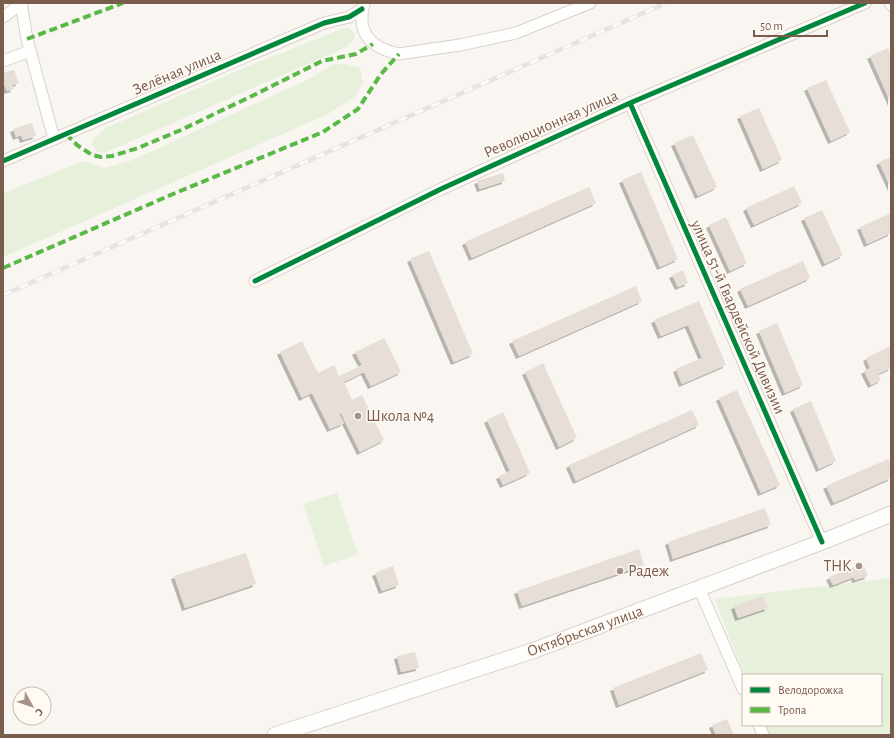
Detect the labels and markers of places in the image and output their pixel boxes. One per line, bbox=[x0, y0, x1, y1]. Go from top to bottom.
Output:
place label: Школа №4 bbox=[366, 408, 435, 424]
marker: Школа №4 bbox=[353, 411, 363, 421]
place label: THK bbox=[823, 558, 851, 574]
marker: THK bbox=[854, 561, 864, 571]
place label: Радеж bbox=[628, 563, 670, 579]
marker: Радеж bbox=[615, 566, 625, 576]

